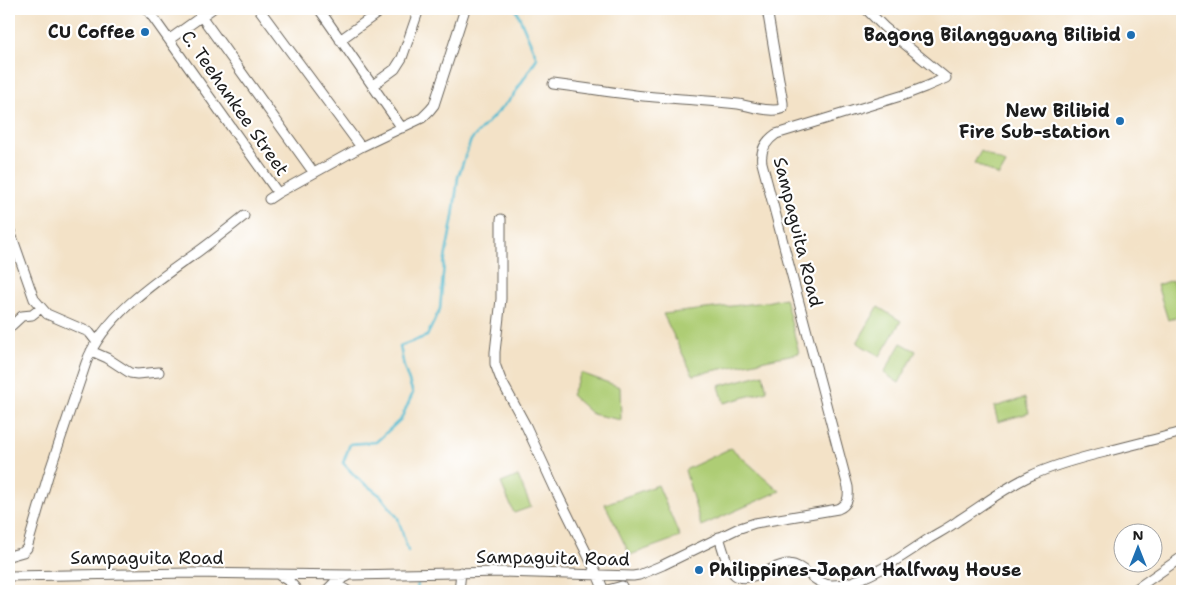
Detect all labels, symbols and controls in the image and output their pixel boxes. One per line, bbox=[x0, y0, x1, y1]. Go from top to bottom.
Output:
place label: CU Coffee bbox=[48, 20, 135, 44]
place label: Bagong Bilangguang Bilibid bbox=[864, 23, 1121, 47]
street label: C. Teehankee Street bbox=[176, 25, 294, 181]
marker: CU Coffee bbox=[139, 26, 151, 38]
marker: Bagong Bilangguang Bilibid bbox=[1125, 29, 1137, 41]
place label: New Bilibid Fire Sub-station bbox=[959, 99, 1110, 144]
marker: New Bilibid Fire Sub-station bbox=[1114, 115, 1126, 127]
street label: Sampaguita Road bbox=[768, 155, 828, 309]
north arrow bbox=[1114, 522, 1164, 572]
text: N bbox=[1132, 526, 1144, 544]
street label: Sampaguita Road bbox=[476, 545, 630, 571]
street label: Sampaguita Road bbox=[70, 546, 224, 570]
place label: Philippines-Japan Halfway House bbox=[709, 558, 1022, 582]
marker: Philippines-Japan Halfway House bbox=[693, 564, 705, 576]

